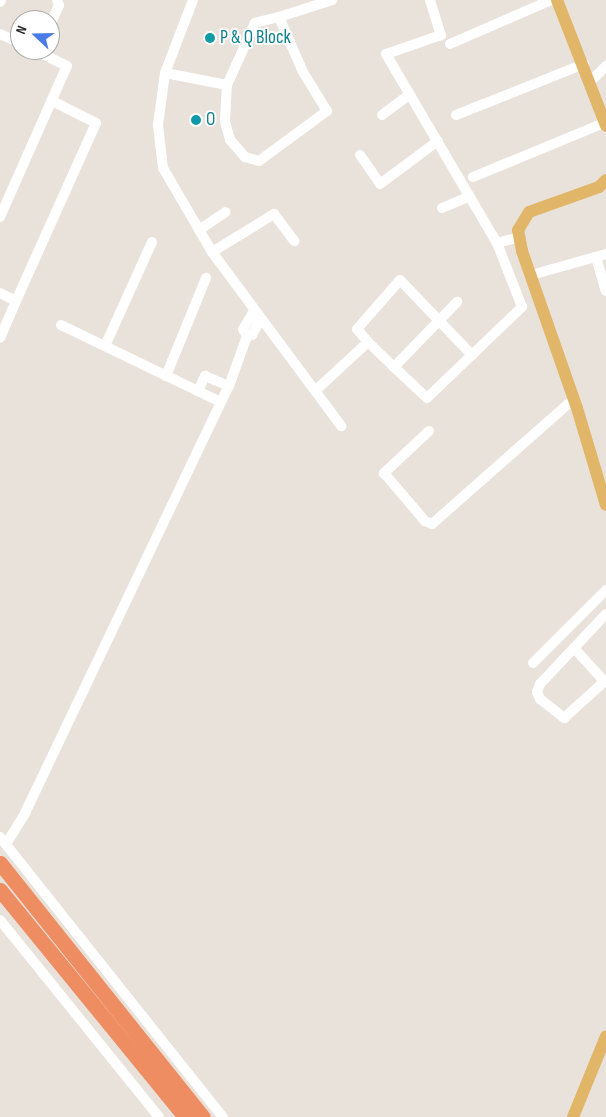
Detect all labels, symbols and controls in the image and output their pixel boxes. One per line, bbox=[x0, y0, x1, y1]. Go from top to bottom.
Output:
north arrow bbox=[10, 10, 60, 60]
text: N bbox=[12, 23, 31, 36]
place label: P & Q Block bbox=[220, 27, 291, 49]
marker: P & Q Block bbox=[204, 32, 216, 44]
place label: O bbox=[206, 109, 215, 131]
marker: O bbox=[190, 114, 202, 126]

